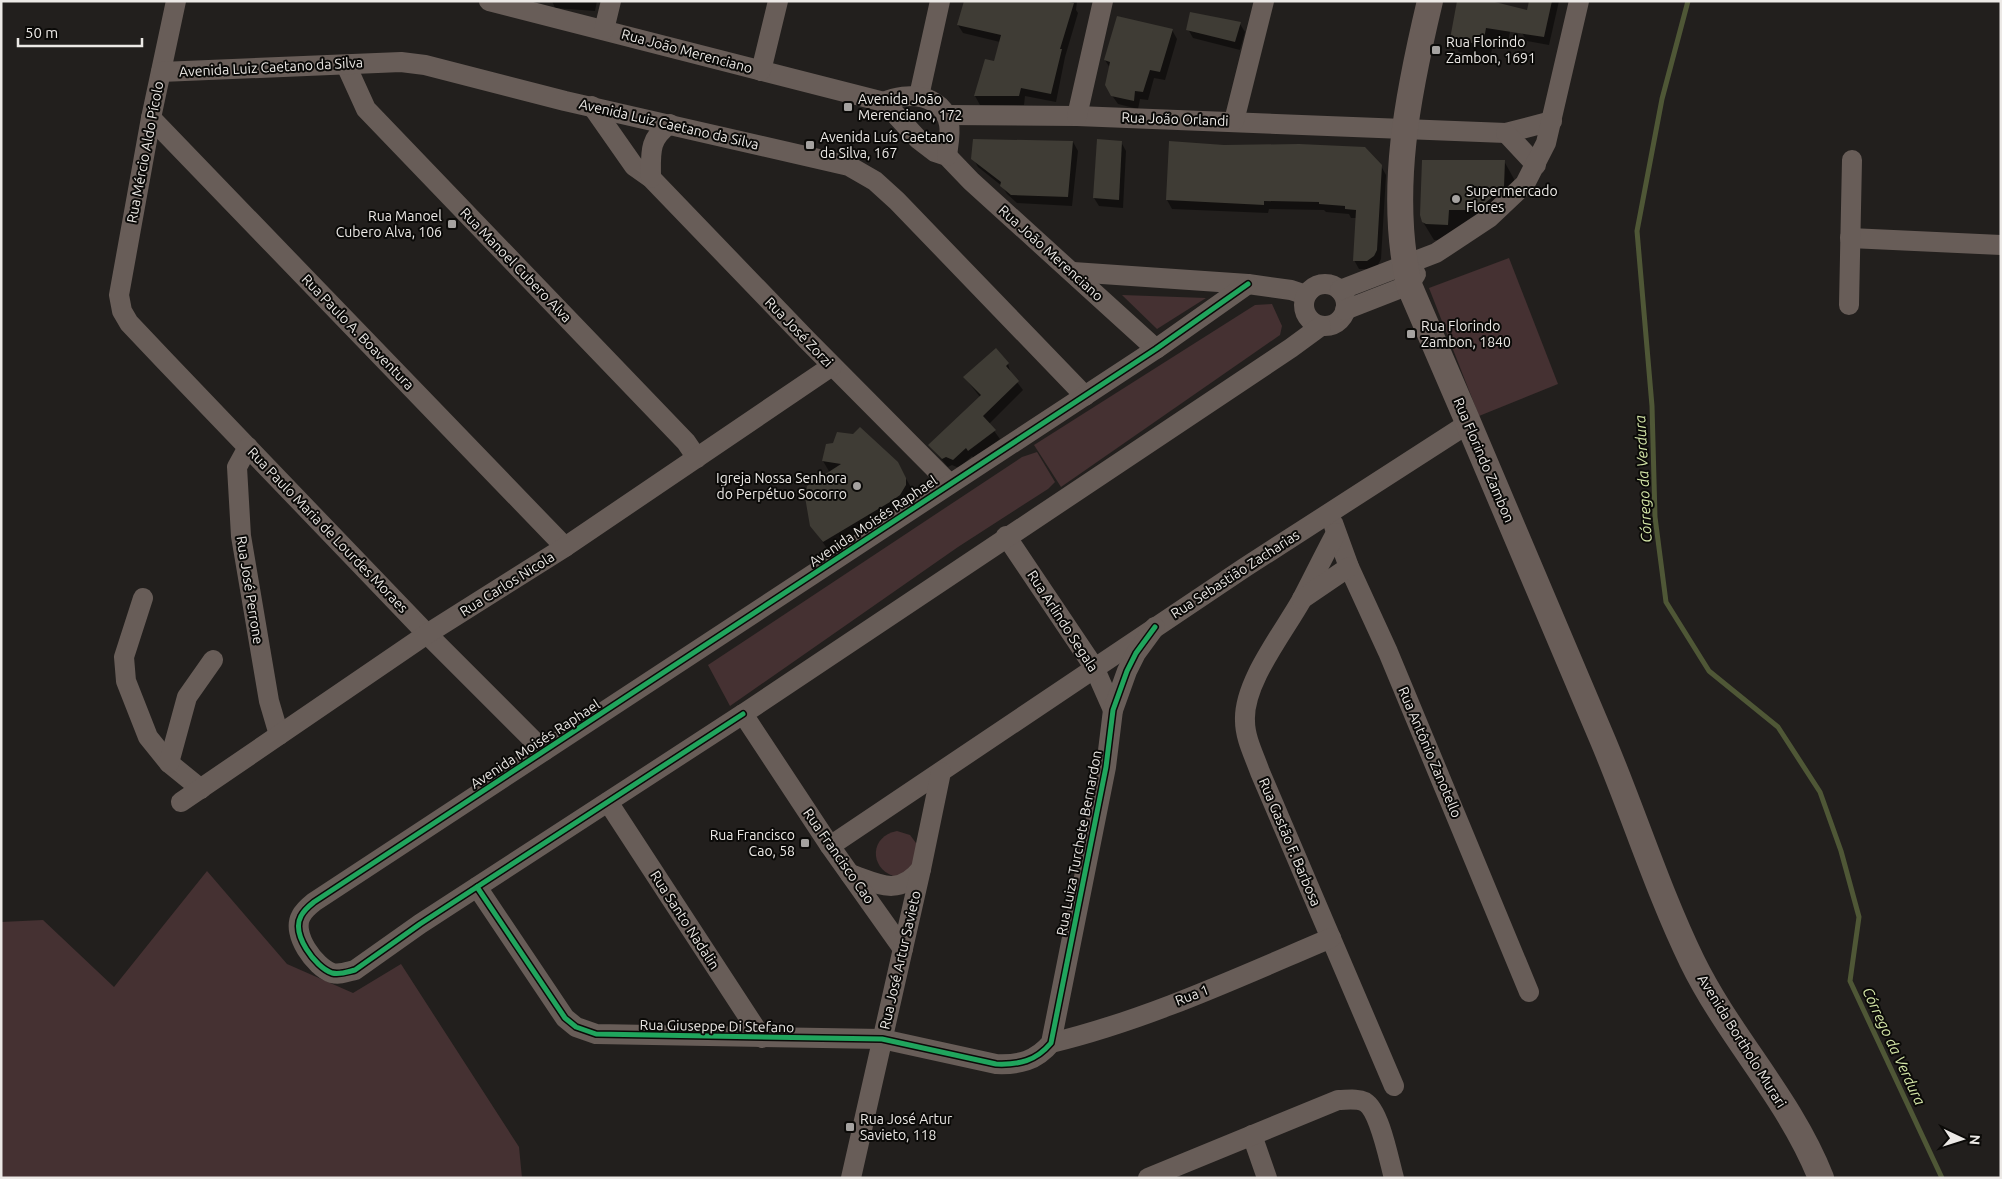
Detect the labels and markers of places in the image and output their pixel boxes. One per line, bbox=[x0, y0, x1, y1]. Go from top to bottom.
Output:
place label: Rua Florindo Zambon, 1691 bbox=[1446, 34, 1536, 66]
marker: Rua Florindo Zambon, 1691 bbox=[1430, 44, 1442, 56]
place label: Avenida João Merenciano, 172 bbox=[858, 91, 963, 123]
marker: Avenida João Merenciano, 172 bbox=[842, 101, 854, 113]
place label: Avenida Luís Caetano da Silva, 167 bbox=[820, 129, 954, 161]
marker: Avenida Luís Caetano da Silva, 167 bbox=[804, 139, 816, 151]
place label: Supermercado Flores bbox=[1466, 183, 1558, 215]
marker: Supermercado Flores bbox=[1450, 193, 1462, 205]
place label: Rua Manoel Cubero Alva, 106 bbox=[336, 208, 442, 240]
marker: Rua Manoel Cubero Alva, 106 bbox=[446, 218, 458, 230]
place label: Rua Florindo Zambon, 1840 bbox=[1421, 318, 1511, 350]
marker: Rua Florindo Zambon, 1840 bbox=[1405, 328, 1417, 340]
place label: Igreja Nossa Senhora do Perpétuo Socorro bbox=[716, 470, 847, 502]
marker: Igreja Nossa Senhora do Perpétuo Socorro bbox=[851, 480, 863, 492]
place label: Rua Francisco Cao, 58 bbox=[710, 827, 795, 859]
marker: Rua Francisco Cao, 58 bbox=[799, 837, 811, 849]
place label: Rua José Artur Savieto, 118 bbox=[860, 1111, 953, 1143]
marker: Rua José Artur Savieto, 118 bbox=[844, 1121, 856, 1133]

